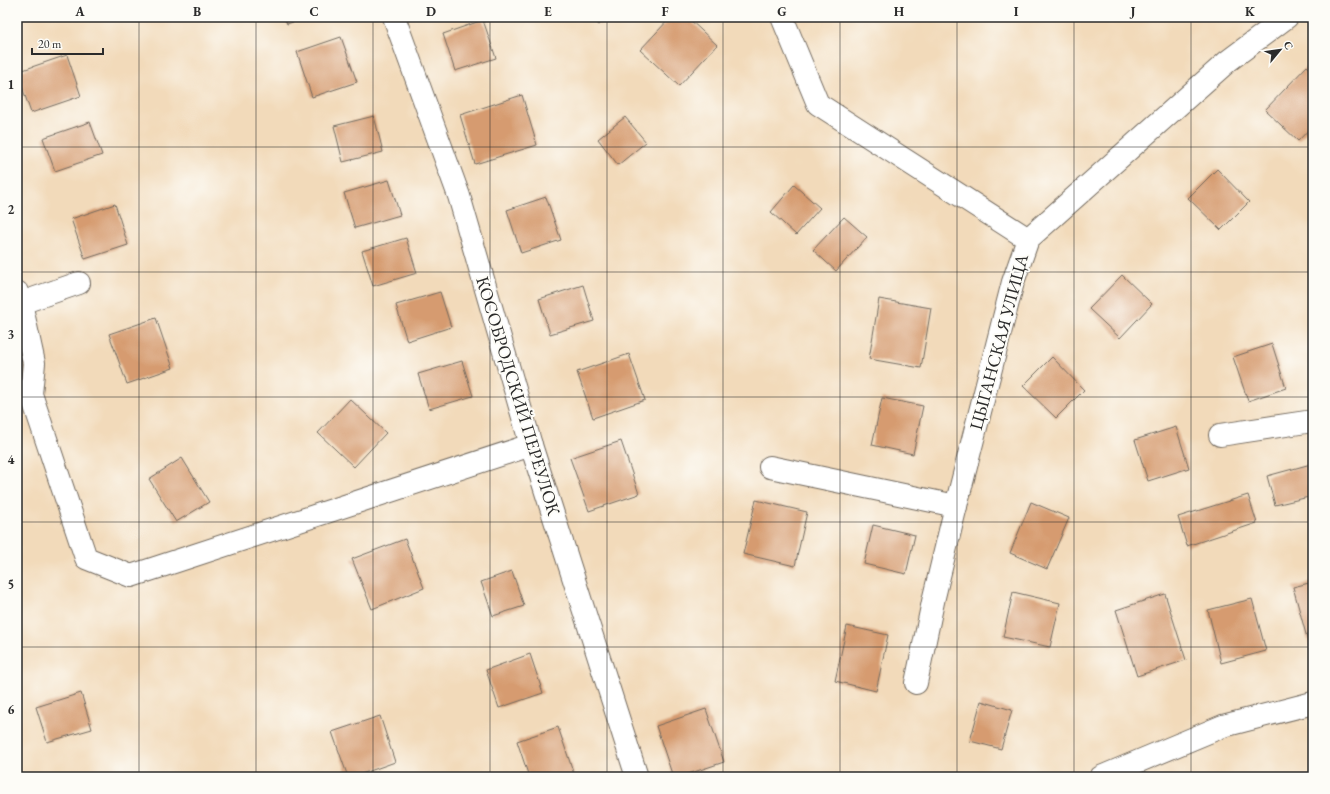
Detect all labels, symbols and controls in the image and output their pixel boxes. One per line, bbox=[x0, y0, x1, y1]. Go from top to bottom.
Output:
text: A bbox=[74, 3, 85, 20]
text: B bbox=[193, 3, 201, 20]
text: C bbox=[309, 3, 319, 20]
text: D bbox=[426, 3, 436, 20]
text: E bbox=[544, 3, 552, 20]
text: F bbox=[661, 3, 669, 20]
text: G bbox=[777, 3, 787, 20]
text: H bbox=[894, 3, 905, 20]
text: I bbox=[1014, 3, 1019, 20]
text: J bbox=[1129, 3, 1136, 20]
text: K bbox=[1245, 3, 1256, 20]
scale bar bbox=[32, 30, 103, 56]
north arrow bbox=[1260, 30, 1300, 70]
text: 20 m bbox=[38, 36, 62, 52]
text: С bbox=[1281, 38, 1297, 52]
text: 1 bbox=[8, 76, 15, 93]
text: 2 bbox=[8, 201, 15, 218]
street label: ЦЫГАНСКАЯ УЛИЦА bbox=[964, 251, 1033, 432]
street label: КОСОБРОДСКИЙ ПЕРЕУЛОК bbox=[471, 274, 566, 518]
text: 3 bbox=[8, 326, 15, 343]
text: 4 bbox=[8, 451, 15, 468]
text: 5 bbox=[8, 576, 14, 593]
text: 6 bbox=[8, 701, 15, 718]

